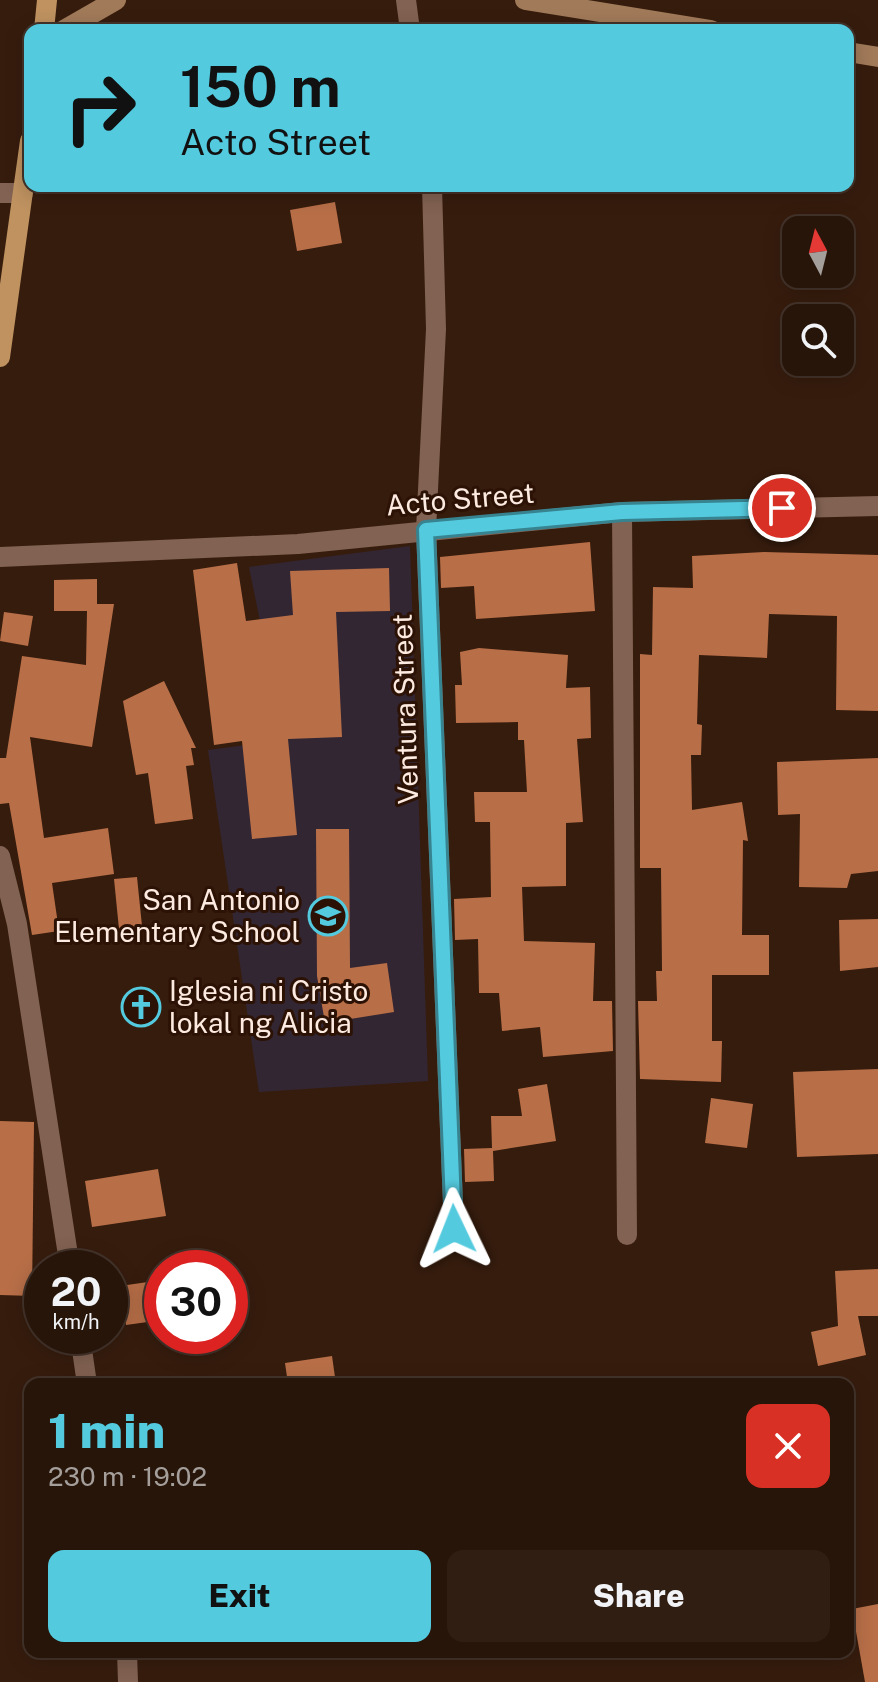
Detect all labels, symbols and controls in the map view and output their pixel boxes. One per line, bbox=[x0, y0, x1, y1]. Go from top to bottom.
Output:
text: 150 m bbox=[180, 54, 341, 120]
icon: right bbox=[48, 56, 152, 160]
text: Acto Street bbox=[180, 121, 371, 163]
north arrow bbox=[782, 216, 854, 288]
map controls bbox=[782, 216, 854, 376]
button: search bbox=[782, 304, 854, 376]
pin bbox=[748, 474, 816, 542]
street label: Acto Street bbox=[384, 476, 536, 521]
icon: arrive bbox=[760, 486, 804, 530]
street label: Ventura Street bbox=[385, 613, 424, 805]
place label: San Antonio Elementary School bbox=[54, 883, 300, 948]
school or university icon: San Antonio Elementary School bbox=[307, 895, 349, 937]
place label: Iglesia ni Cristo lokal ng Alicia bbox=[169, 974, 368, 1039]
church icon: Iglesia ni Cristo lokal ng Alicia bbox=[120, 986, 162, 1028]
position arrow bbox=[412, 1187, 496, 1271]
speed limit sign: 30 bbox=[144, 1250, 248, 1354]
text: 20 bbox=[50, 1268, 102, 1315]
text: km/h bbox=[52, 1310, 100, 1334]
text: 1 min bbox=[48, 1402, 165, 1459]
button: close bbox=[746, 1404, 830, 1488]
text: 230 m · 19:02 bbox=[48, 1461, 207, 1492]
button: Exit bbox=[48, 1550, 431, 1642]
button: Share bbox=[447, 1550, 830, 1642]

